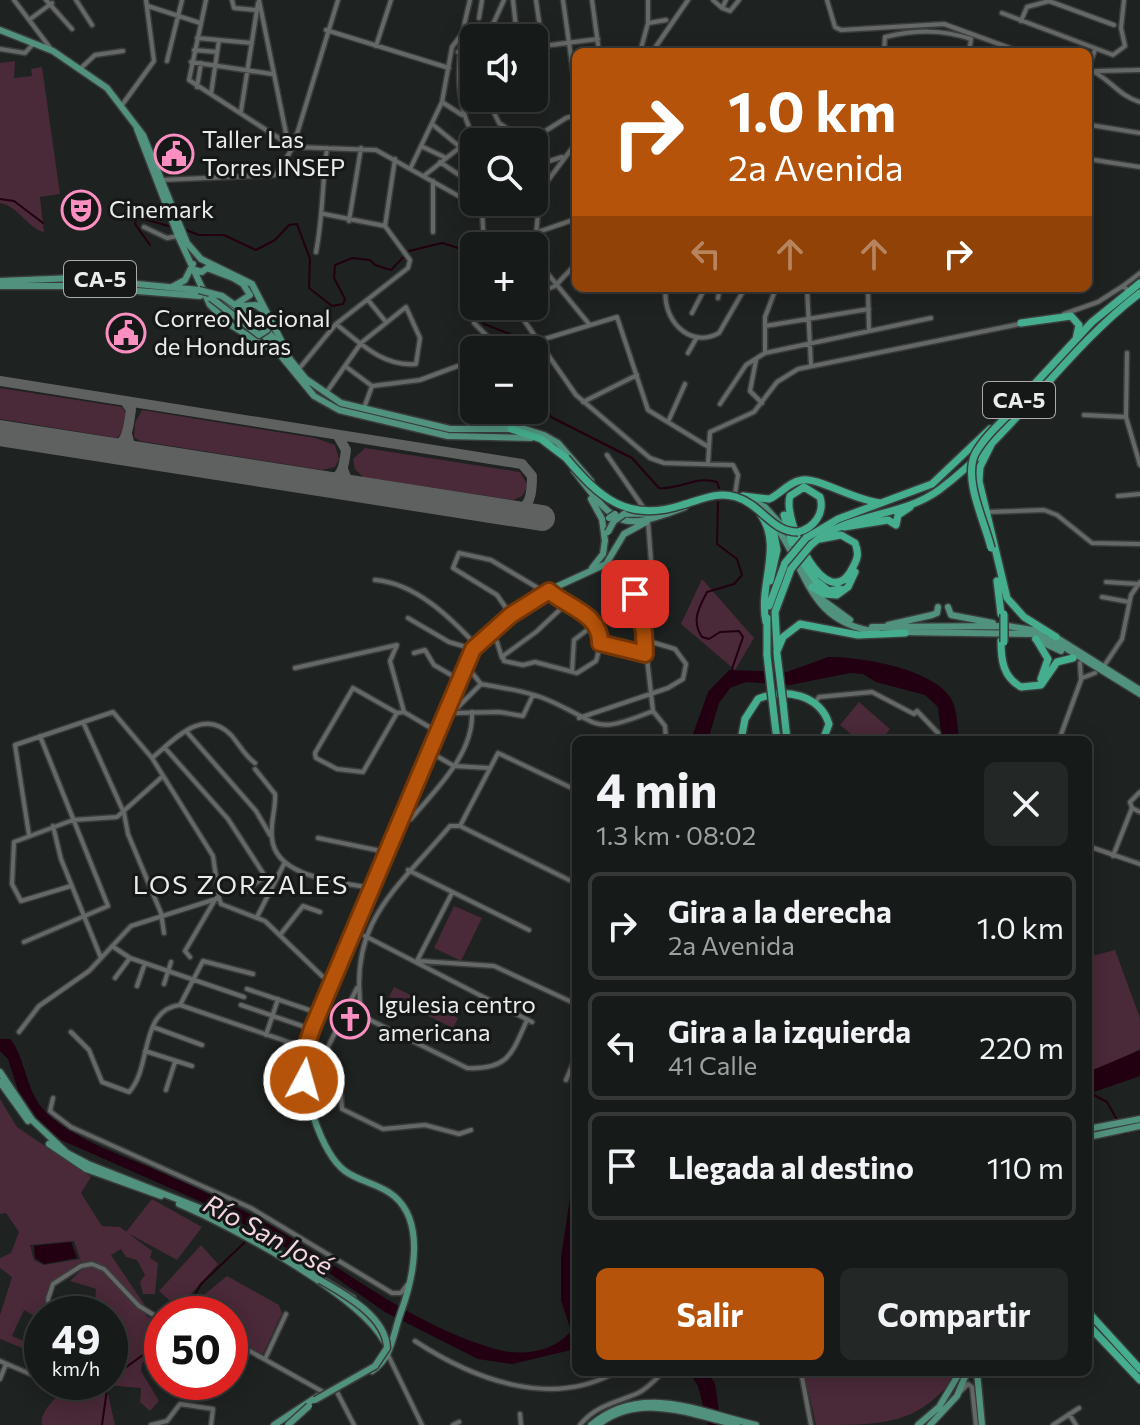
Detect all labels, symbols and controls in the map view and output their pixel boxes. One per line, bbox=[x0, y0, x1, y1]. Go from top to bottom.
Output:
map controls bbox=[460, 24, 548, 424]
button: sound bbox=[460, 24, 548, 112]
text: 1.0 km bbox=[728, 75, 896, 144]
icon: right bbox=[596, 80, 700, 184]
place label: Taller Las Torres INSEP bbox=[202, 124, 345, 181]
button: search bbox=[460, 128, 548, 216]
public building icon: Taller Las Torres INSEP bbox=[153, 133, 195, 175]
text: 2a Avenida bbox=[728, 144, 903, 188]
theatre icon: Cinemark bbox=[60, 189, 102, 231]
place label: Cinemark bbox=[109, 194, 214, 223]
button: + bbox=[460, 232, 548, 320]
icon: left bbox=[684, 232, 728, 276]
icon: ahead bbox=[768, 232, 812, 276]
icon: ahead bbox=[852, 232, 896, 276]
icon: right bbox=[936, 232, 980, 276]
road number: CA-5 bbox=[64, 261, 136, 297]
place label: Correo Nacional de Honduras bbox=[154, 303, 331, 360]
public building icon: Correo Nacional de Honduras bbox=[105, 312, 147, 354]
button: − bbox=[460, 336, 548, 424]
road number: CA-5 bbox=[983, 382, 1055, 418]
pin bbox=[601, 560, 669, 628]
icon: arrive bbox=[613, 572, 657, 616]
text: 4 min bbox=[596, 759, 718, 818]
button: close bbox=[984, 762, 1068, 846]
text: 1.3 km · 08:02 bbox=[596, 819, 756, 850]
district label: LOS ZORZALES bbox=[133, 868, 349, 899]
text: Gira a la derecha bbox=[668, 892, 892, 929]
icon: right bbox=[600, 904, 644, 948]
text: 1.0 km bbox=[977, 908, 1064, 945]
text: 2a Avenida bbox=[668, 929, 795, 960]
place label: Igulesia centro americana bbox=[378, 989, 536, 1046]
church icon: Igulesia centro americana bbox=[329, 998, 371, 1040]
text: Gira a la izquierda bbox=[668, 1012, 911, 1049]
icon: left bbox=[600, 1024, 644, 1068]
text: 220 m bbox=[979, 1028, 1064, 1065]
position arrow bbox=[262, 1038, 346, 1122]
text: 41 Calle bbox=[668, 1049, 757, 1080]
icon: arrive bbox=[600, 1144, 644, 1188]
text: Llegada al destino bbox=[668, 1148, 914, 1185]
text: 110 m bbox=[987, 1148, 1064, 1185]
water label: Río San José bbox=[199, 1187, 340, 1281]
button: Salir bbox=[596, 1268, 824, 1360]
button: Compartir bbox=[840, 1268, 1068, 1360]
speed limit sign: 50 bbox=[144, 1296, 248, 1400]
text: 49 bbox=[51, 1313, 101, 1362]
text: km/h bbox=[52, 1356, 100, 1380]

